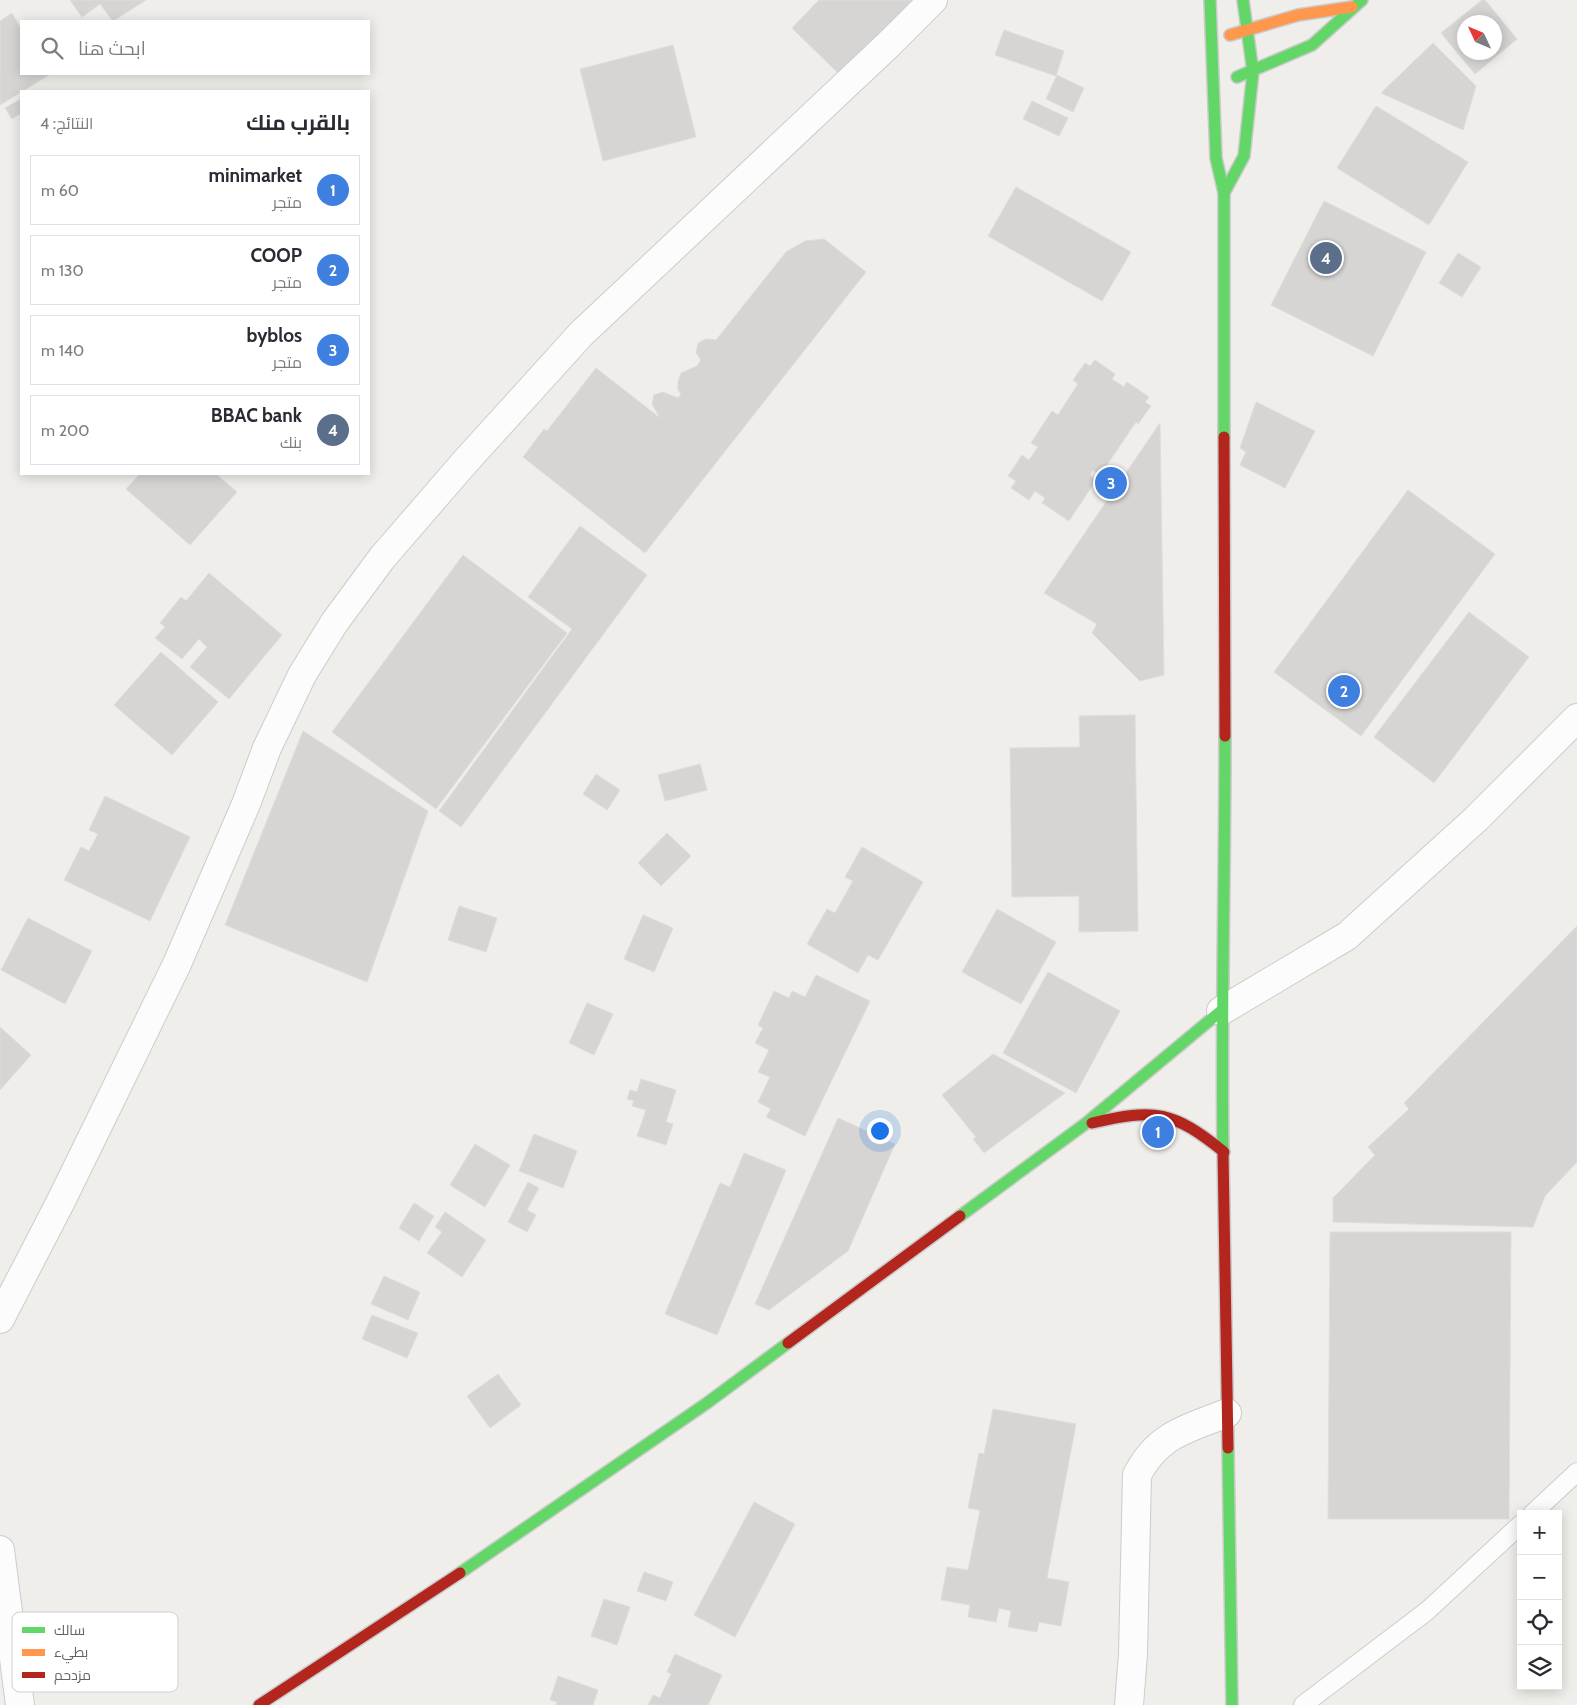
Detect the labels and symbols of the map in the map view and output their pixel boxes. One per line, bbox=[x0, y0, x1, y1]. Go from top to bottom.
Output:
north arrow bbox=[1457, 15, 1502, 60]
pin: 4 bbox=[1310, 239, 1342, 277]
pin: 3 bbox=[1095, 464, 1127, 502]
pin: 2 bbox=[1328, 672, 1360, 710]
pin: 1 bbox=[1142, 1113, 1174, 1151]
your location bbox=[867, 1118, 893, 1144]
legend bbox=[12, 1612, 178, 1692]
text: سالك bbox=[54, 1621, 85, 1639]
text: بطيء bbox=[54, 1643, 88, 1664]
text: مزدحم bbox=[54, 1666, 91, 1685]

